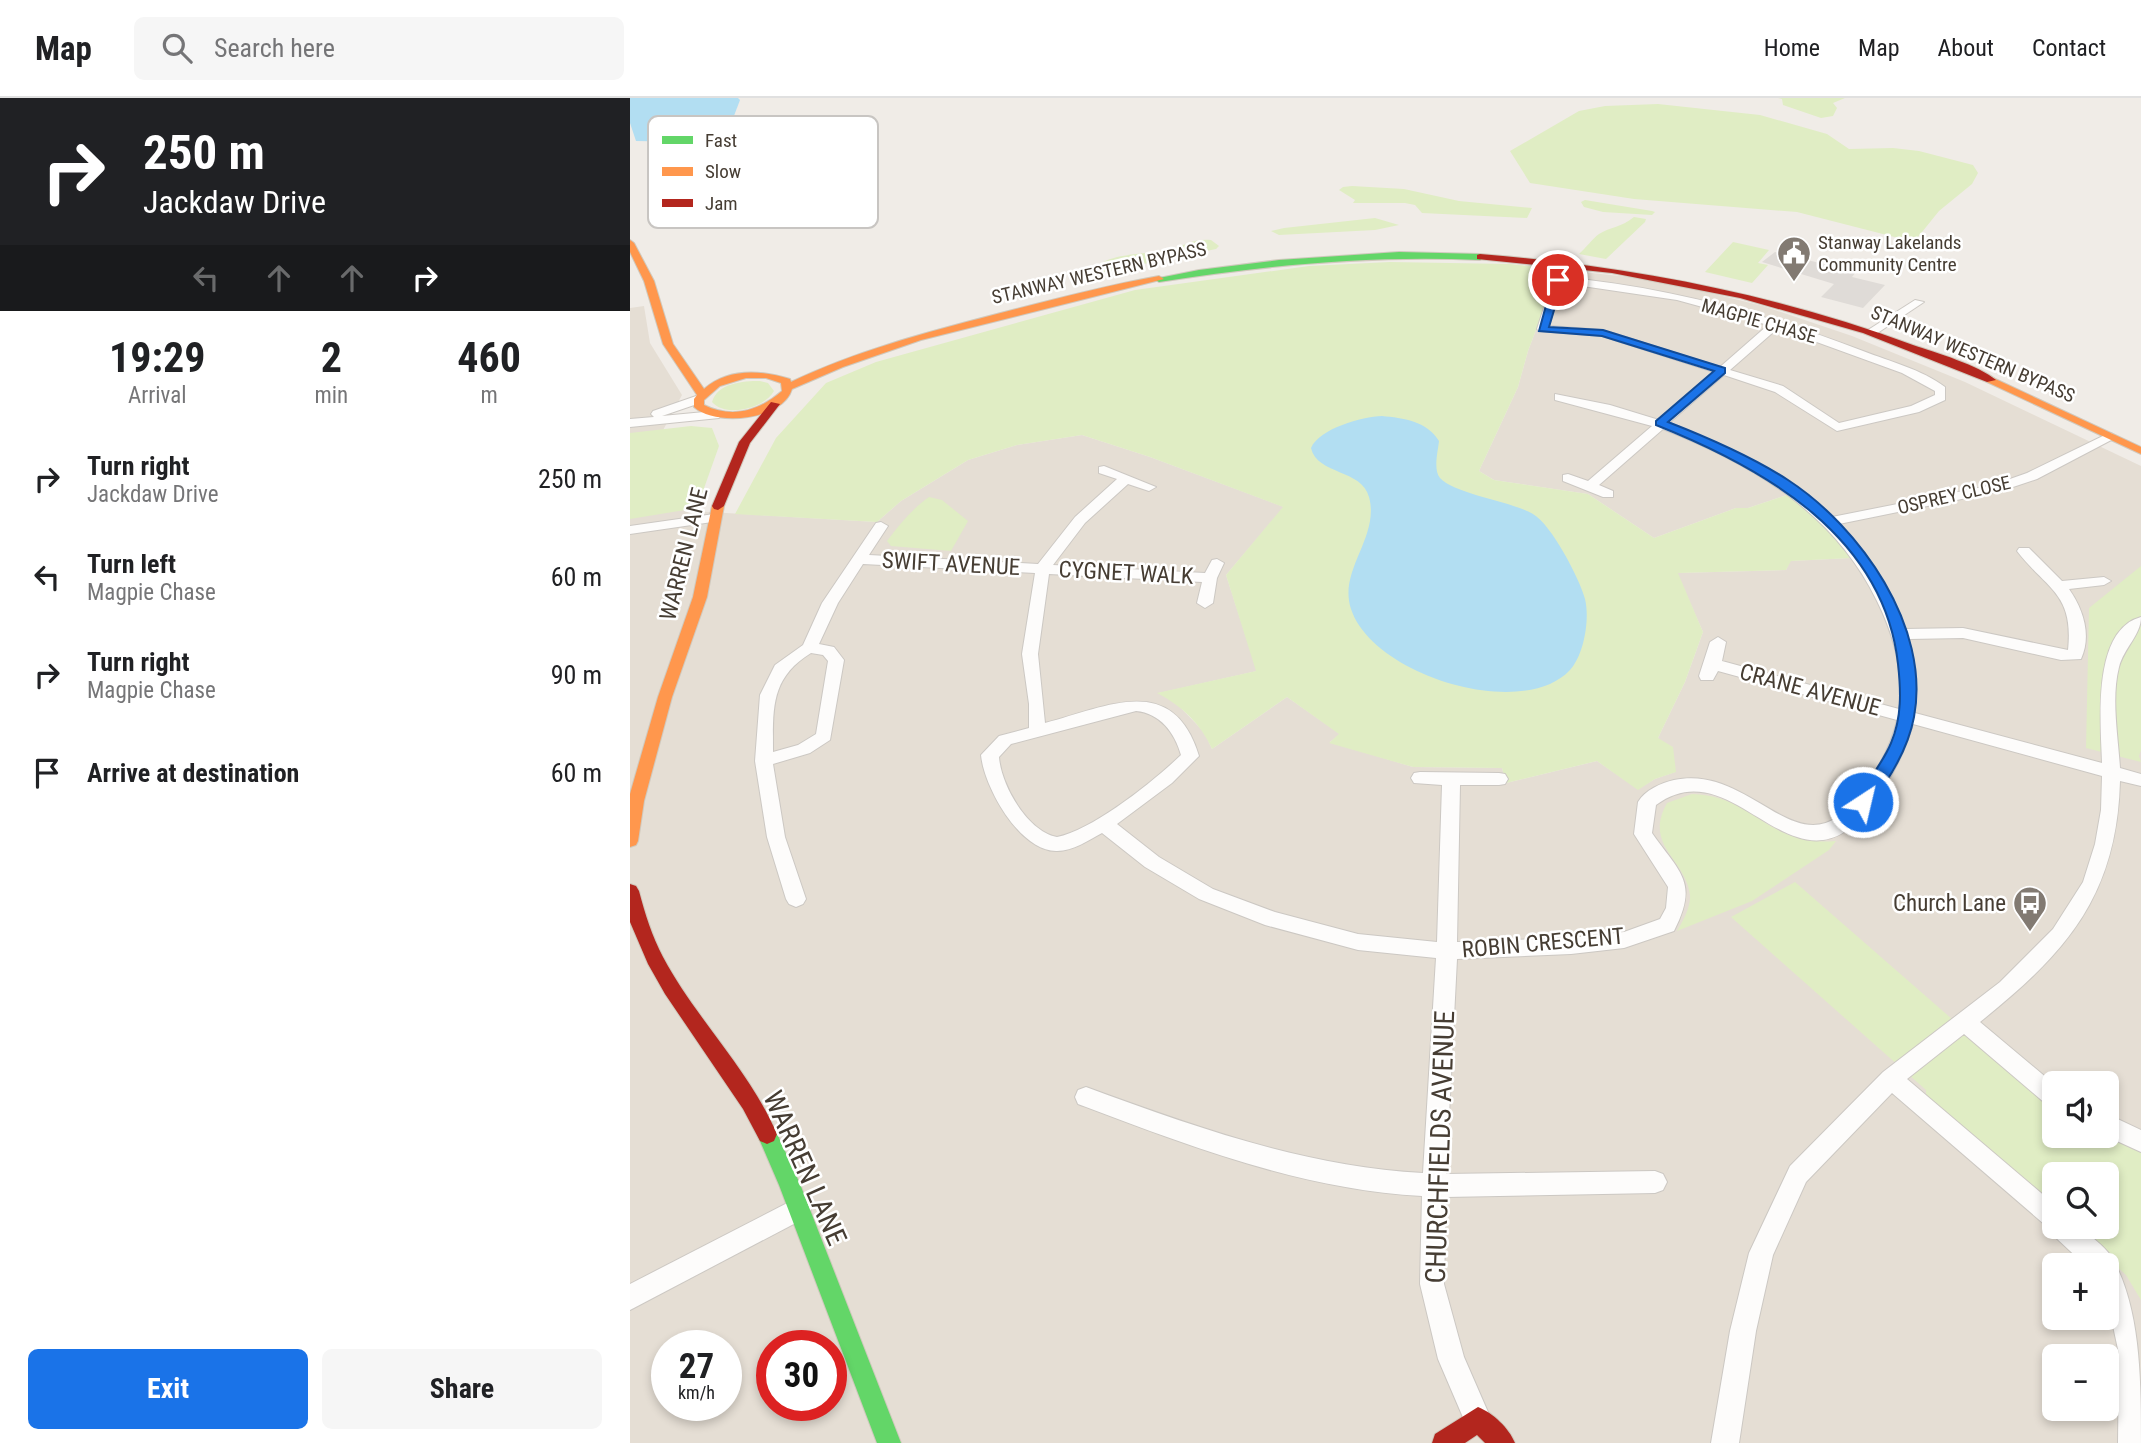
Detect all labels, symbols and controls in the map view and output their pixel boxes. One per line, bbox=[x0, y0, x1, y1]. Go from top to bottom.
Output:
search box bbox=[134, 17, 624, 80]
text: Map bbox=[35, 29, 92, 68]
icon: search bbox=[158, 29, 196, 67]
text: Search here bbox=[214, 33, 335, 63]
text: Home bbox=[1764, 34, 1820, 62]
text: Map bbox=[1858, 34, 1900, 62]
text: About bbox=[1938, 34, 1994, 62]
text: Contact bbox=[2032, 34, 2106, 62]
legend bbox=[648, 116, 878, 228]
text: 250 m bbox=[143, 124, 265, 181]
icon: right bbox=[28, 126, 119, 217]
text: Fast bbox=[705, 129, 737, 152]
text: Slow bbox=[705, 160, 741, 183]
text: Jackdaw Drive bbox=[143, 183, 326, 221]
text: Jam bbox=[705, 192, 738, 215]
place label: Stanway Lakelands Community Centre bbox=[1818, 231, 1962, 276]
public building icon: Stanway Lakelands Community Centre bbox=[1775, 234, 1813, 283]
street label: STANWAY WESTERN BYPASS bbox=[990, 237, 1209, 309]
pin bbox=[1528, 250, 1588, 310]
icon: left bbox=[187, 259, 225, 297]
icon: ahead bbox=[260, 259, 298, 297]
icon: ahead bbox=[333, 259, 371, 297]
icon: right bbox=[406, 259, 444, 297]
icon: arrive bbox=[1539, 261, 1577, 299]
street label: MAGPIE CHASE bbox=[1699, 294, 1819, 348]
street label: STANWAY WESTERN BYPASS bbox=[1868, 301, 2079, 407]
text: 19:29 bbox=[109, 333, 205, 382]
text: 2 bbox=[321, 333, 342, 382]
text: 460 bbox=[457, 333, 521, 382]
text: Arrival bbox=[128, 382, 186, 409]
text: min bbox=[314, 382, 348, 409]
text: m bbox=[480, 382, 498, 409]
text: Turn right bbox=[87, 451, 189, 481]
icon: right bbox=[28, 460, 66, 498]
text: 250 m bbox=[538, 464, 602, 494]
street label: OSPREY CLOSE bbox=[1895, 471, 2013, 519]
text: Jackdaw Drive bbox=[87, 481, 218, 508]
street label: WARREN LANE bbox=[654, 485, 714, 623]
street label: SWIFT AVENUE bbox=[881, 547, 1021, 581]
text: Turn left bbox=[87, 549, 176, 579]
street label: CYGNET WALK bbox=[1058, 556, 1194, 590]
icon: left bbox=[28, 558, 66, 596]
text: 60 m bbox=[551, 562, 602, 592]
text: Magpie Chase bbox=[87, 579, 216, 606]
text: Turn right bbox=[87, 647, 189, 677]
icon: right bbox=[28, 656, 66, 694]
street label: CRANE AVENUE bbox=[1737, 658, 1883, 722]
text: 90 m bbox=[551, 660, 602, 690]
text: Magpie Chase bbox=[87, 677, 216, 704]
icon: arrive bbox=[28, 754, 66, 792]
text: Arrive at destination bbox=[87, 758, 299, 788]
text: 60 m bbox=[551, 758, 602, 788]
position arrow bbox=[1826, 765, 1900, 839]
bus stop icon: Church Lane bbox=[2011, 884, 2049, 933]
place label: Church Lane bbox=[1893, 890, 2006, 917]
street label: ROBIN CRESCENT bbox=[1461, 922, 1625, 964]
street label: CHURCHFIELDS AVENUE bbox=[1419, 1010, 1461, 1284]
map controls bbox=[2042, 1071, 2119, 1421]
button: sound bbox=[2042, 1071, 2119, 1148]
street label: WARREN LANE bbox=[756, 1086, 854, 1250]
button: search bbox=[2042, 1162, 2119, 1239]
button: + bbox=[2042, 1253, 2119, 1330]
speed limit sign: 30 bbox=[756, 1330, 847, 1421]
button: − bbox=[2042, 1344, 2119, 1421]
text: 27 bbox=[679, 1346, 714, 1387]
button: Exit bbox=[28, 1349, 308, 1429]
button: Share bbox=[322, 1349, 602, 1429]
text: km/h bbox=[678, 1382, 715, 1403]

